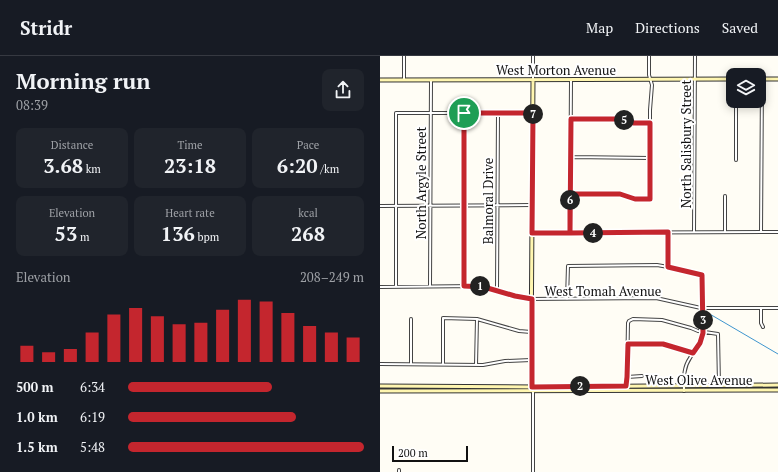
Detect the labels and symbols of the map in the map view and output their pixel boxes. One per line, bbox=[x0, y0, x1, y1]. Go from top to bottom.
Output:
street label: West Morton Avenue bbox=[496, 61, 616, 79]
street label: North Salisbury Street bbox=[677, 80, 695, 208]
pin bbox=[447, 96, 481, 130]
pin: 7 bbox=[523, 104, 543, 124]
pin: 5 bbox=[614, 110, 634, 130]
street label: North Argyle Street bbox=[412, 127, 430, 239]
street label: Balmoral Drive bbox=[479, 158, 497, 244]
pin: 6 bbox=[560, 190, 580, 210]
pin: 4 bbox=[583, 223, 603, 243]
pin: 1 bbox=[470, 276, 490, 296]
street label: West Tomah Avenue bbox=[545, 282, 661, 300]
pin: 3 bbox=[693, 310, 713, 330]
street label: West Olive Avenue bbox=[645, 371, 753, 389]
pin: 2 bbox=[570, 376, 590, 396]
scale bar bbox=[392, 444, 468, 463]

